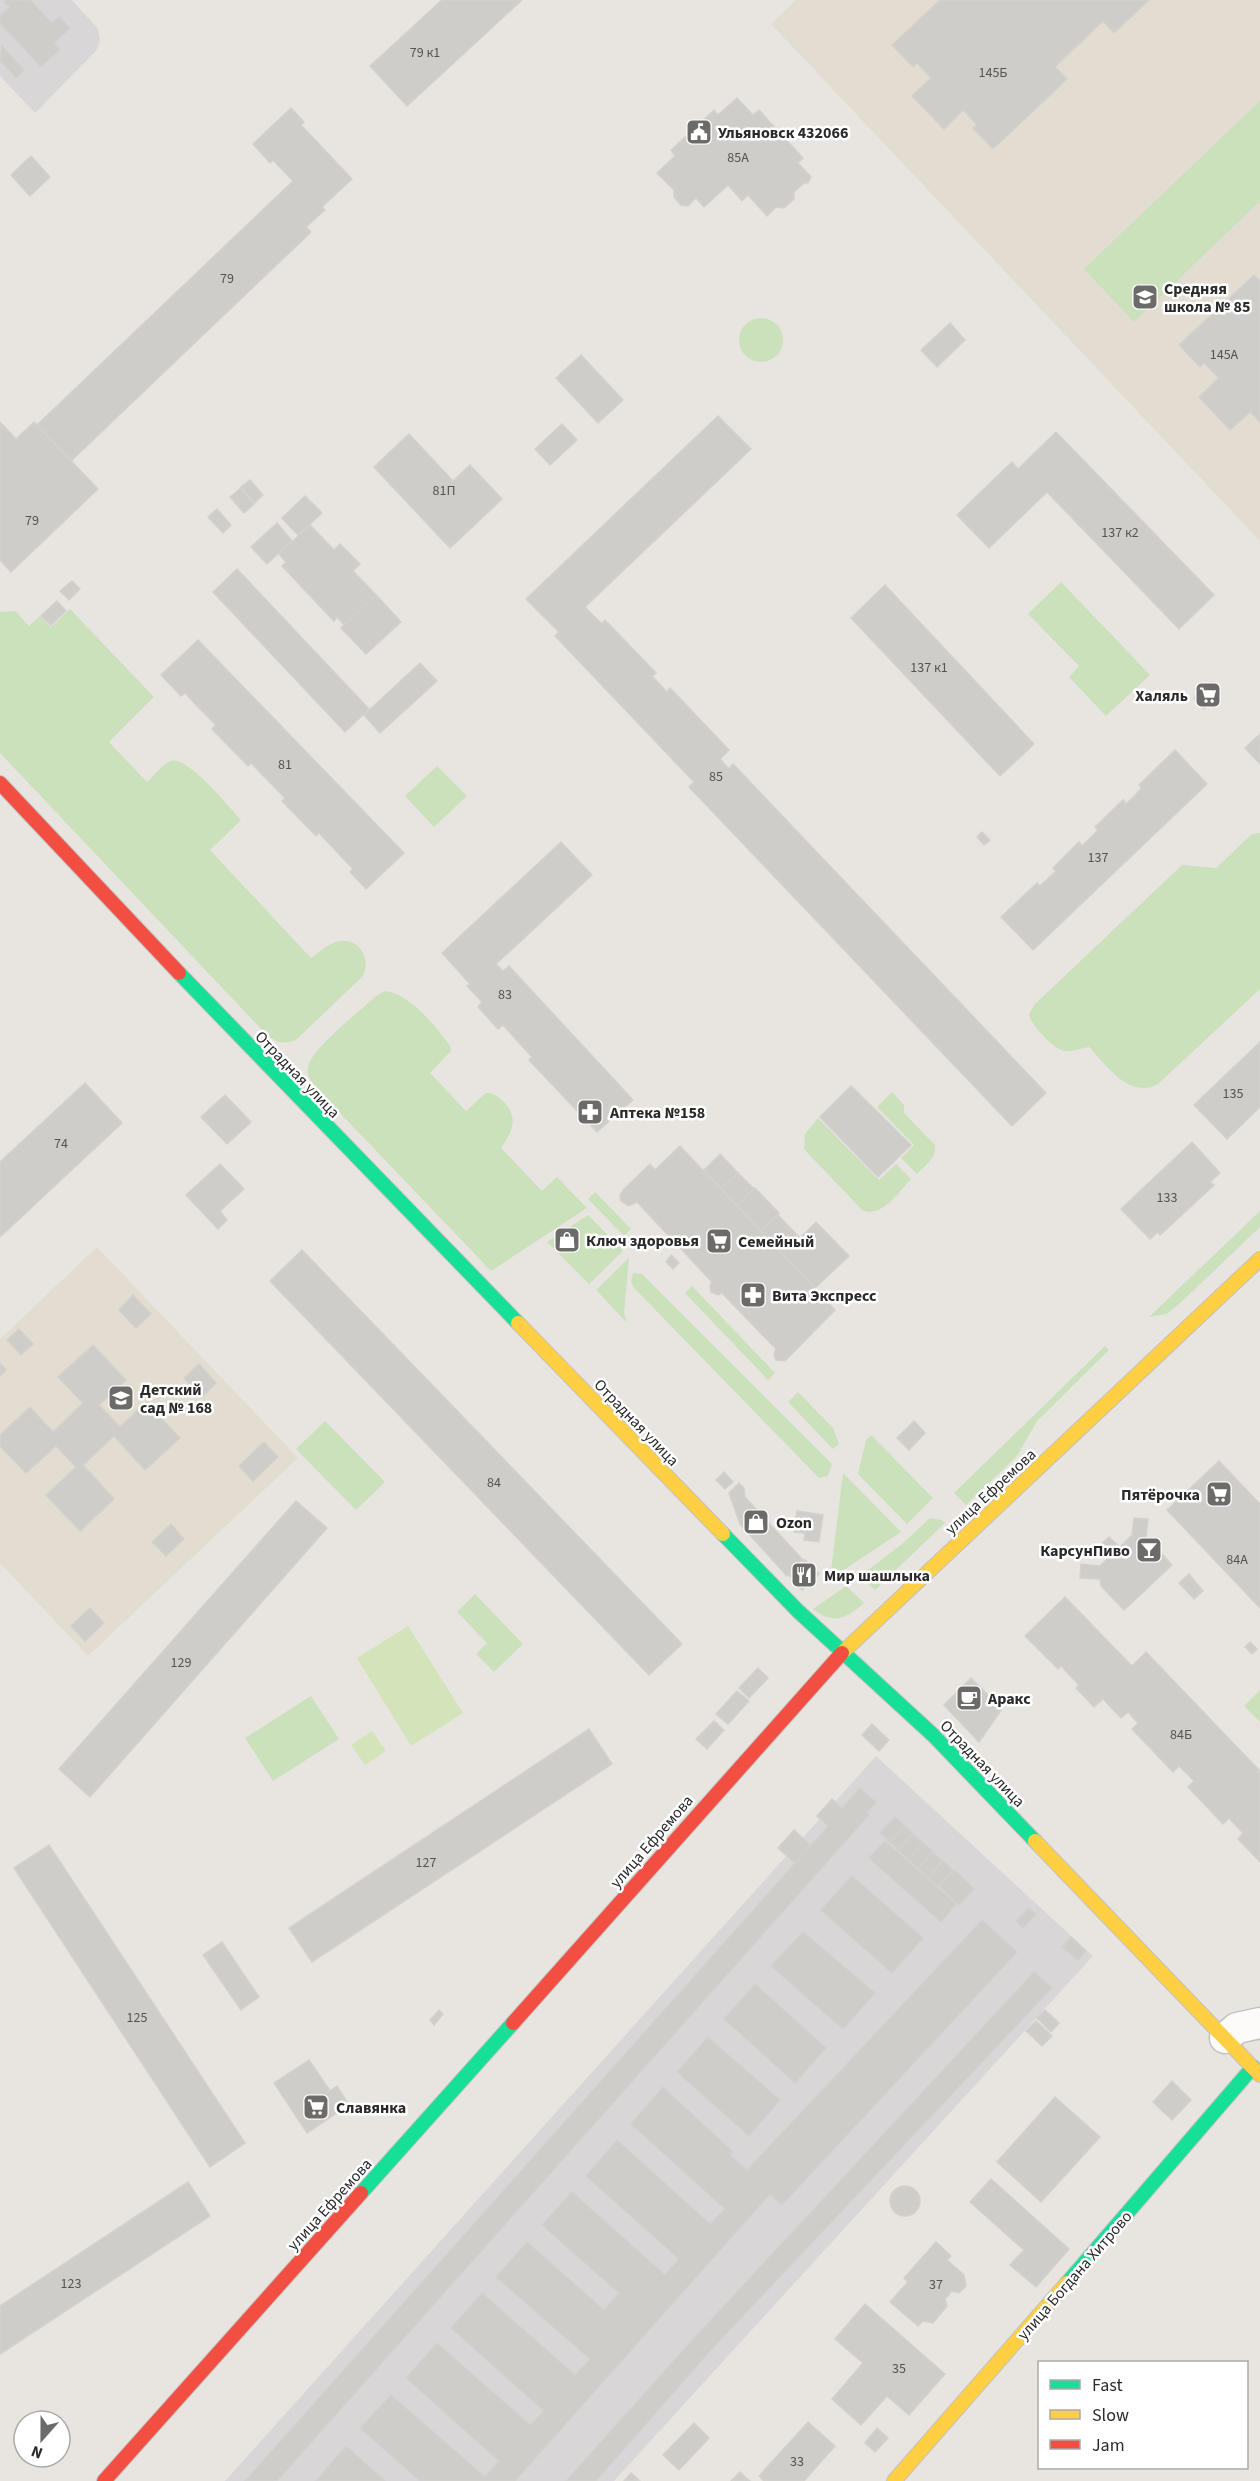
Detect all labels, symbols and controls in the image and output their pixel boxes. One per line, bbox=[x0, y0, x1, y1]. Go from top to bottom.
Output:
house number: 79 к1 bbox=[410, 43, 440, 63]
house number: 145Б bbox=[979, 63, 1008, 83]
public building icon: Ульяновск 432066 bbox=[684, 117, 714, 147]
place label: Ульяновск 432066 bbox=[718, 122, 848, 144]
house number: 85А bbox=[727, 148, 749, 168]
house number: 79 bbox=[220, 269, 234, 289]
place label: Средняя школа № 85 bbox=[1164, 278, 1250, 318]
school or university icon: Средняя школа № 85 bbox=[1130, 282, 1160, 312]
house number: 145А bbox=[1210, 345, 1239, 365]
house number: 81П bbox=[433, 481, 455, 501]
house number: 79 bbox=[25, 511, 39, 531]
house number: 137 к2 bbox=[1101, 523, 1139, 543]
house number: 137 к1 bbox=[910, 658, 948, 678]
supermarket icon: Халяль bbox=[1193, 680, 1223, 710]
place label: Халяль bbox=[1135, 685, 1188, 707]
house number: 81 bbox=[278, 755, 292, 775]
house number: 85 bbox=[709, 767, 723, 787]
house number: 137 bbox=[1088, 848, 1108, 868]
house number: 83 bbox=[498, 985, 512, 1005]
street label: Отрадная улица bbox=[250, 1026, 345, 1123]
house number: 135 bbox=[1223, 1084, 1243, 1104]
pharmacy icon: Аптека №158 bbox=[575, 1097, 605, 1127]
place label: Аптека №158 bbox=[609, 1102, 705, 1124]
house number: 74 bbox=[54, 1134, 68, 1154]
house number: 133 bbox=[1157, 1188, 1177, 1208]
shop icon: Ключ здоровья bbox=[552, 1225, 582, 1255]
supermarket icon: Семейный bbox=[704, 1226, 734, 1256]
place label: Ключ здоровья bbox=[586, 1230, 699, 1252]
place label: Семейный bbox=[738, 1231, 814, 1253]
pharmacy icon: Вита Экспресс bbox=[738, 1280, 768, 1310]
place label: Вита Экспресс bbox=[772, 1285, 877, 1307]
street label: Отрадная улица bbox=[589, 1374, 684, 1471]
place label: Детский сад № 168 bbox=[140, 1379, 212, 1419]
school or university icon: Детский сад № 168 bbox=[106, 1383, 136, 1413]
street label: улица Ефремова bbox=[940, 1444, 1041, 1540]
house number: 84 bbox=[487, 1473, 501, 1493]
supermarket icon: Пятёрочка bbox=[1204, 1479, 1234, 1509]
place label: Пятёрочка bbox=[1121, 1484, 1200, 1506]
shop icon: Ozon bbox=[741, 1507, 771, 1537]
place label: Ozon bbox=[776, 1512, 812, 1534]
bar icon: КарсунПиво bbox=[1134, 1535, 1164, 1565]
place label: КарсунПиво bbox=[1040, 1540, 1130, 1562]
house number: 84А bbox=[1226, 1550, 1248, 1570]
restaurant icon: Мир шашлыка bbox=[789, 1560, 819, 1590]
place label: Мир шашлыка bbox=[824, 1565, 930, 1587]
house number: 129 bbox=[171, 1653, 191, 1673]
cafe icon: Аракc bbox=[954, 1683, 984, 1713]
place label: Аракc bbox=[987, 1688, 1031, 1710]
street label: Отрадная улица bbox=[935, 1715, 1030, 1812]
house number: 84Б bbox=[1170, 1725, 1192, 1745]
street label: улица Ефремова bbox=[605, 1790, 698, 1893]
house number: 127 bbox=[416, 1853, 436, 1873]
house number: 125 bbox=[127, 2008, 147, 2028]
supermarket icon: Славянка bbox=[301, 2092, 331, 2122]
place label: Славянка bbox=[336, 2097, 406, 2119]
street label: улица Ефремова bbox=[282, 2154, 377, 2255]
street label: улица Богдана Хитрово bbox=[1012, 2206, 1137, 2345]
house number: 123 bbox=[61, 2274, 81, 2294]
house number: 37 bbox=[929, 2275, 943, 2295]
house number: 35 bbox=[892, 2359, 906, 2379]
legend bbox=[1038, 2361, 1248, 2469]
text: Fast bbox=[1092, 2373, 1123, 2398]
text: Slow bbox=[1092, 2403, 1129, 2428]
north arrow bbox=[12, 2409, 72, 2469]
text: Jam bbox=[1092, 2433, 1125, 2458]
text: N bbox=[28, 2440, 46, 2464]
house number: 33 bbox=[790, 2452, 804, 2472]

